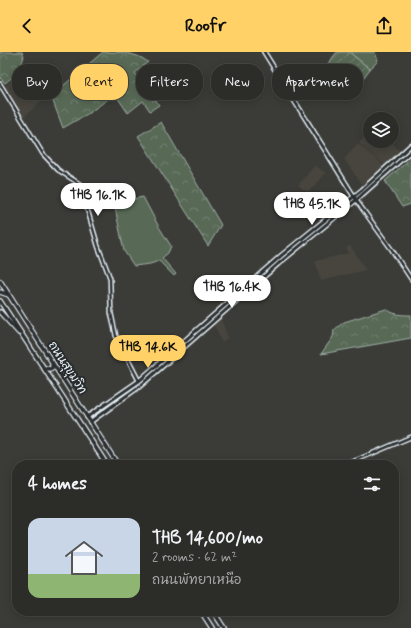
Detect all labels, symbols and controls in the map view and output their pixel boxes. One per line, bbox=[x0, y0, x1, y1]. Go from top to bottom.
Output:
text: Roofr bbox=[185, 14, 226, 38]
icon: back bbox=[16, 15, 38, 37]
icon: share bbox=[373, 15, 395, 37]
chip: Buy bbox=[12, 64, 62, 100]
chip: Rent bbox=[70, 64, 128, 100]
chip: Filters bbox=[136, 64, 203, 100]
chip: New bbox=[211, 64, 264, 100]
chip: Apartment bbox=[272, 64, 363, 100]
map controls bbox=[363, 112, 399, 148]
button: layers bbox=[363, 112, 399, 148]
pin: THB 16.1K bbox=[52, 183, 144, 217]
text: THB 16.1K bbox=[70, 187, 126, 204]
pin: THB 45.1K bbox=[266, 192, 358, 226]
text: THB 45.1K bbox=[283, 196, 341, 213]
pin: THB 16.4K bbox=[186, 275, 278, 309]
text: THB 16.4K bbox=[203, 279, 261, 296]
pin: THB 14.6K bbox=[102, 335, 194, 369]
street label: ถนนสุขุมวิท bbox=[44, 338, 90, 398]
text: THB 14.6K bbox=[119, 339, 177, 356]
text: 4 homes bbox=[28, 473, 87, 495]
icon: filters bbox=[361, 473, 383, 495]
text: THB 14,600/mo bbox=[152, 527, 263, 549]
icon: home bbox=[60, 534, 108, 582]
text: 2 rooms · 62 m² bbox=[152, 549, 237, 566]
text: ถนนพัทยาเหนือ bbox=[152, 572, 242, 589]

